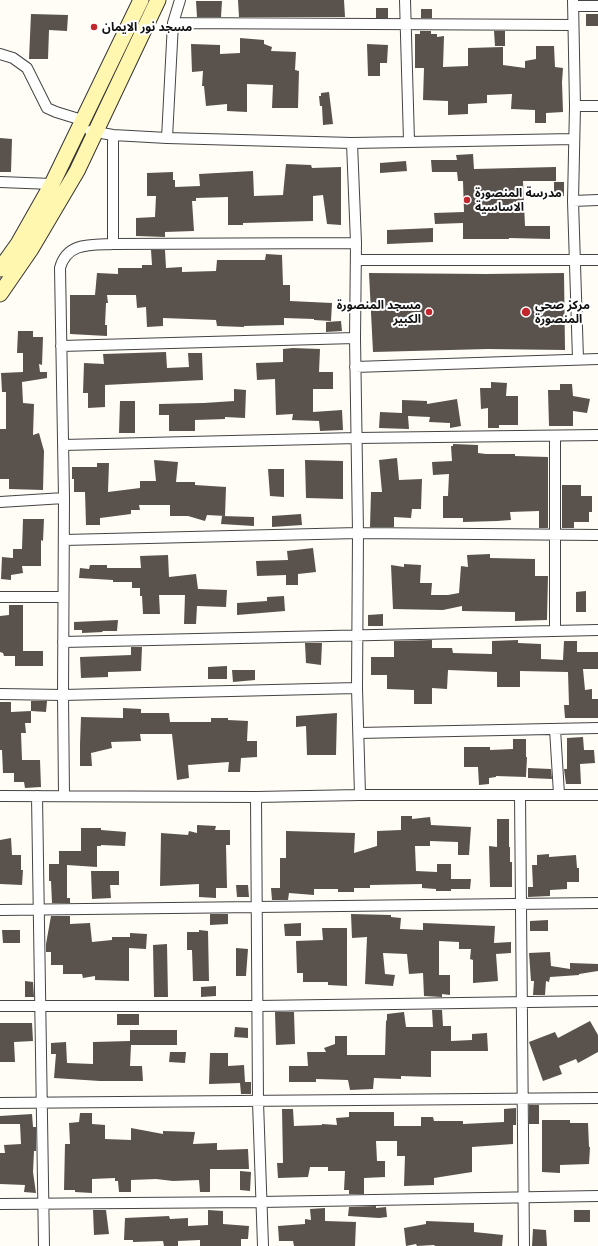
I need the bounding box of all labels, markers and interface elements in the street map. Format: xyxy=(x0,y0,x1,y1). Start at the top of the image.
place label: مسجد نور الايمان xyxy=(102,20,192,34)
marker: مسجد نور الايمان xyxy=(89,22,99,32)
place label: مدرسة المنصورة الاساسية xyxy=(475,186,562,214)
marker: مدرسة المنصورة الاساسية xyxy=(462,195,472,205)
place label: مسجد المنصورة الكبير xyxy=(337,298,421,326)
place label: مركز صحي المنصورة xyxy=(535,298,590,326)
marker: مركز صحي المنصورة xyxy=(520,306,532,318)
marker: مسجد المنصورة الكبير xyxy=(424,307,434,317)

